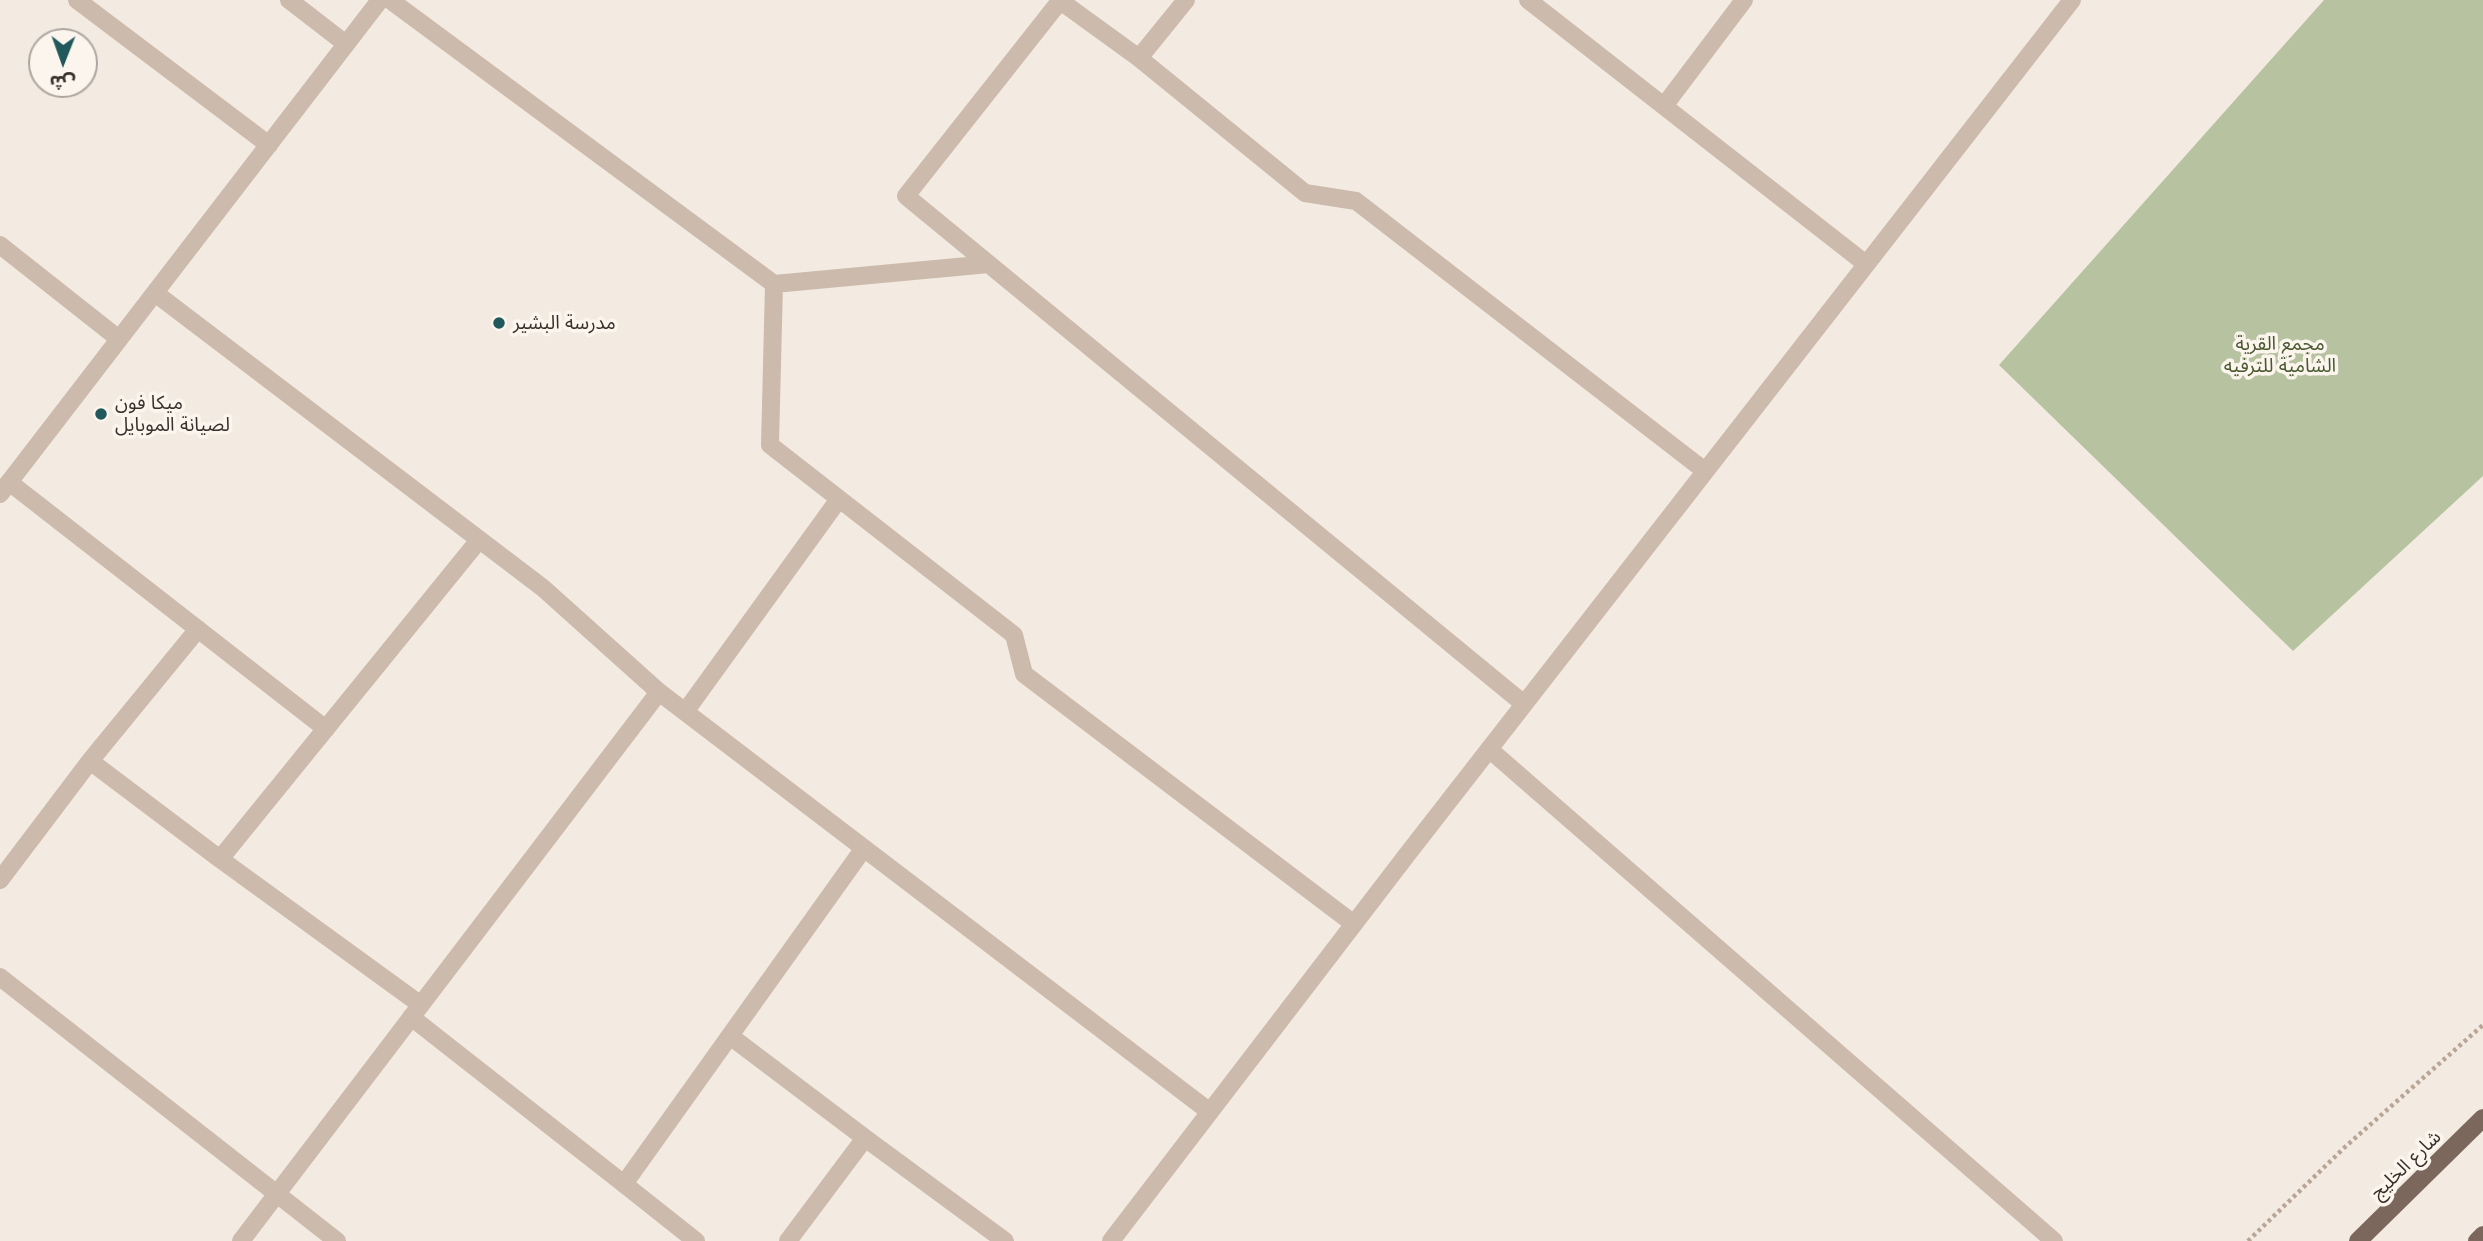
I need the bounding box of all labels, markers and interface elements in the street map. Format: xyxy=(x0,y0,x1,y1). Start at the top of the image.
north arrow xyxy=(28,28,98,98)
text: ش xyxy=(49,71,76,94)
place label: مدرسة البشير xyxy=(513,312,616,334)
marker: مدرسة البشير xyxy=(491,315,507,331)
park label: مجمع القرية الشامية للترفيه xyxy=(2224,333,2336,377)
place label: ميكا فون لصيانة الموبايل xyxy=(115,392,230,436)
marker: ميكا فون لصيانة الموبايل xyxy=(93,406,109,422)
street label: شارع الخليج xyxy=(2366,1126,2446,1204)

